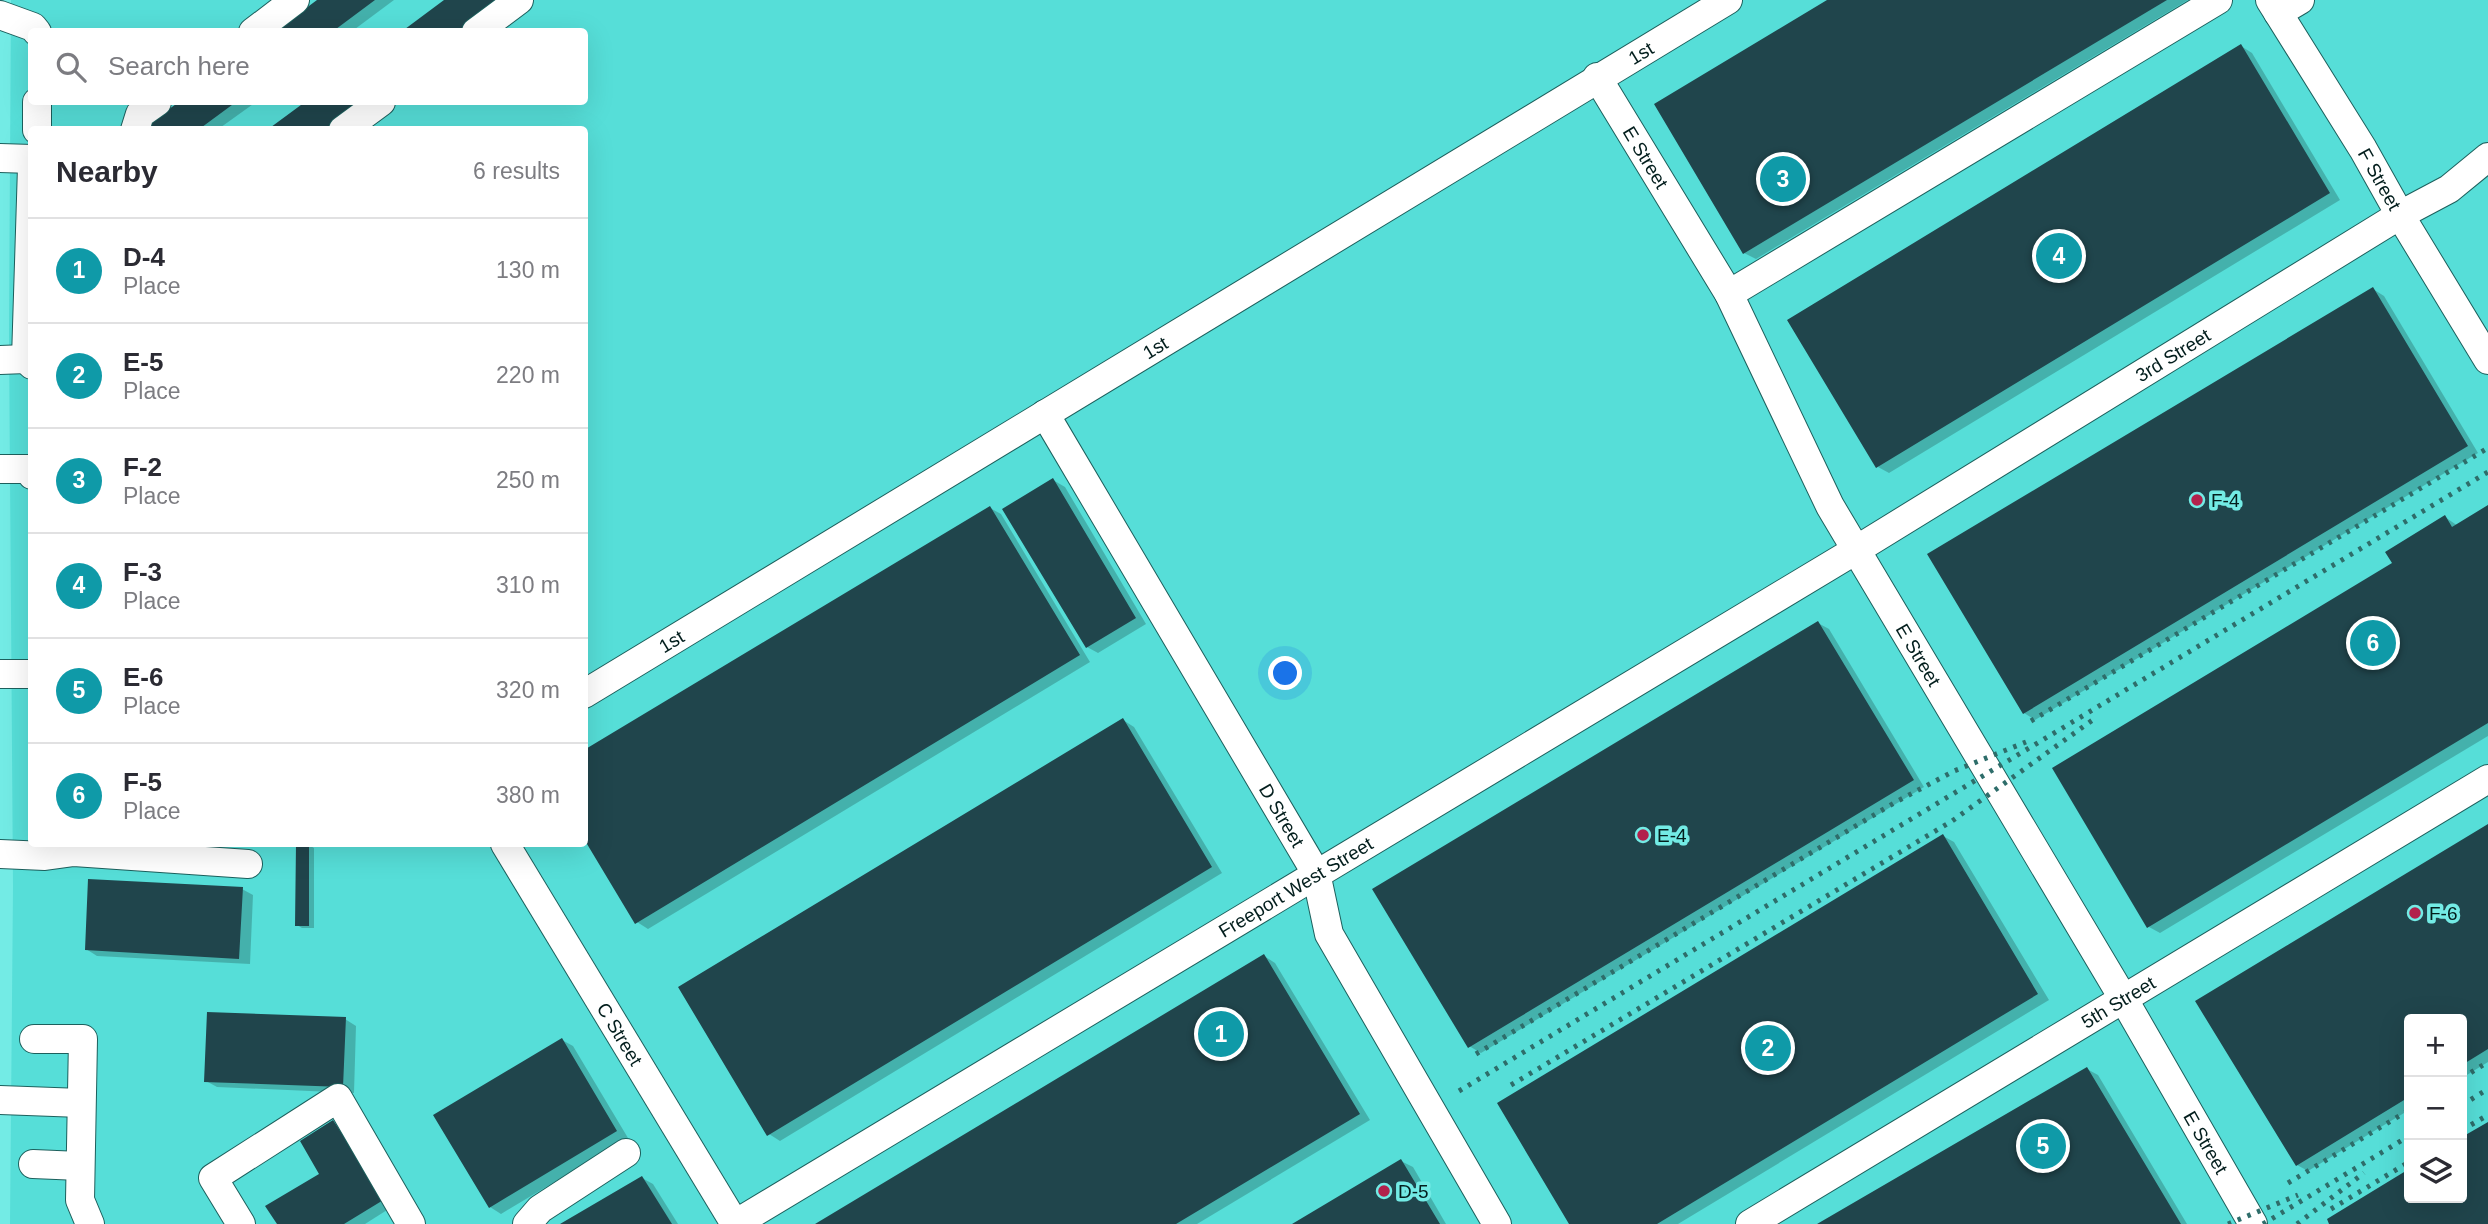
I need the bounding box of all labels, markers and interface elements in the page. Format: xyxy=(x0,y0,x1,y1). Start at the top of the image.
search box xyxy=(28,28,588,105)
street label: 1st xyxy=(1625,37,1658,69)
icon: search xyxy=(52,48,90,86)
text: Search here xyxy=(108,51,250,81)
street label: E Street xyxy=(1619,123,1673,193)
street label: F Street xyxy=(2354,145,2405,214)
pin: 3 xyxy=(1760,153,1806,205)
text: Nearby xyxy=(56,155,158,188)
text: 6 results xyxy=(473,158,560,184)
pin: 4 xyxy=(2036,230,2082,282)
text: D-4 xyxy=(123,242,165,272)
text: 1 xyxy=(73,257,85,283)
text: 130 m xyxy=(496,257,560,283)
text: Place xyxy=(123,273,181,299)
street label: 3rd Street xyxy=(2132,324,2215,386)
street label: 1st xyxy=(1139,332,1172,364)
text: E-5 xyxy=(123,347,163,377)
text: 2 xyxy=(73,362,85,388)
text: 220 m xyxy=(496,362,560,388)
text: Place xyxy=(123,378,181,404)
text: F-2 xyxy=(123,452,162,482)
text: 3 xyxy=(73,467,85,493)
text: 250 m xyxy=(496,467,560,493)
text: Place xyxy=(123,483,181,509)
place label: F-4 xyxy=(2211,490,2240,511)
marker: F-4 xyxy=(2189,492,2205,508)
text: F-3 xyxy=(123,557,162,587)
text: 4 xyxy=(73,572,85,598)
text: 310 m xyxy=(496,572,560,598)
text: Place xyxy=(123,588,181,614)
pin: 6 xyxy=(2350,617,2396,669)
street label: E Street xyxy=(1892,620,1945,691)
street label: 1st xyxy=(655,626,688,657)
your location xyxy=(1268,656,1302,690)
text: E-6 xyxy=(123,662,163,692)
text: 5 xyxy=(73,677,85,703)
text: 320 m xyxy=(496,677,560,703)
text: Place xyxy=(123,693,181,719)
text: F-5 xyxy=(123,767,162,797)
street label: D Street xyxy=(1255,780,1309,852)
text: 6 xyxy=(73,782,85,808)
text: 380 m xyxy=(496,782,560,808)
text: Place xyxy=(123,798,181,824)
place label: E-4 xyxy=(1657,825,1687,846)
marker: E-4 xyxy=(1635,827,1651,843)
street label: Freeport West Street xyxy=(1215,833,1377,942)
place label: F-6 xyxy=(2429,903,2458,924)
marker: F-6 xyxy=(2407,905,2423,921)
street label: 5th Street xyxy=(2078,972,2160,1033)
street label: C Street xyxy=(592,999,647,1070)
pin: 1 xyxy=(1198,1008,1244,1060)
map controls xyxy=(2404,1014,2467,1203)
button: + xyxy=(2404,1014,2467,1077)
pin: 2 xyxy=(1745,1022,1791,1074)
button: − xyxy=(2404,1077,2467,1140)
street label: E Street xyxy=(2179,1108,2232,1178)
pin: 5 xyxy=(2020,1120,2066,1172)
button: layers xyxy=(2404,1140,2467,1203)
place label: D-5 xyxy=(1398,1181,1429,1202)
marker: D-5 xyxy=(1376,1183,1392,1199)

